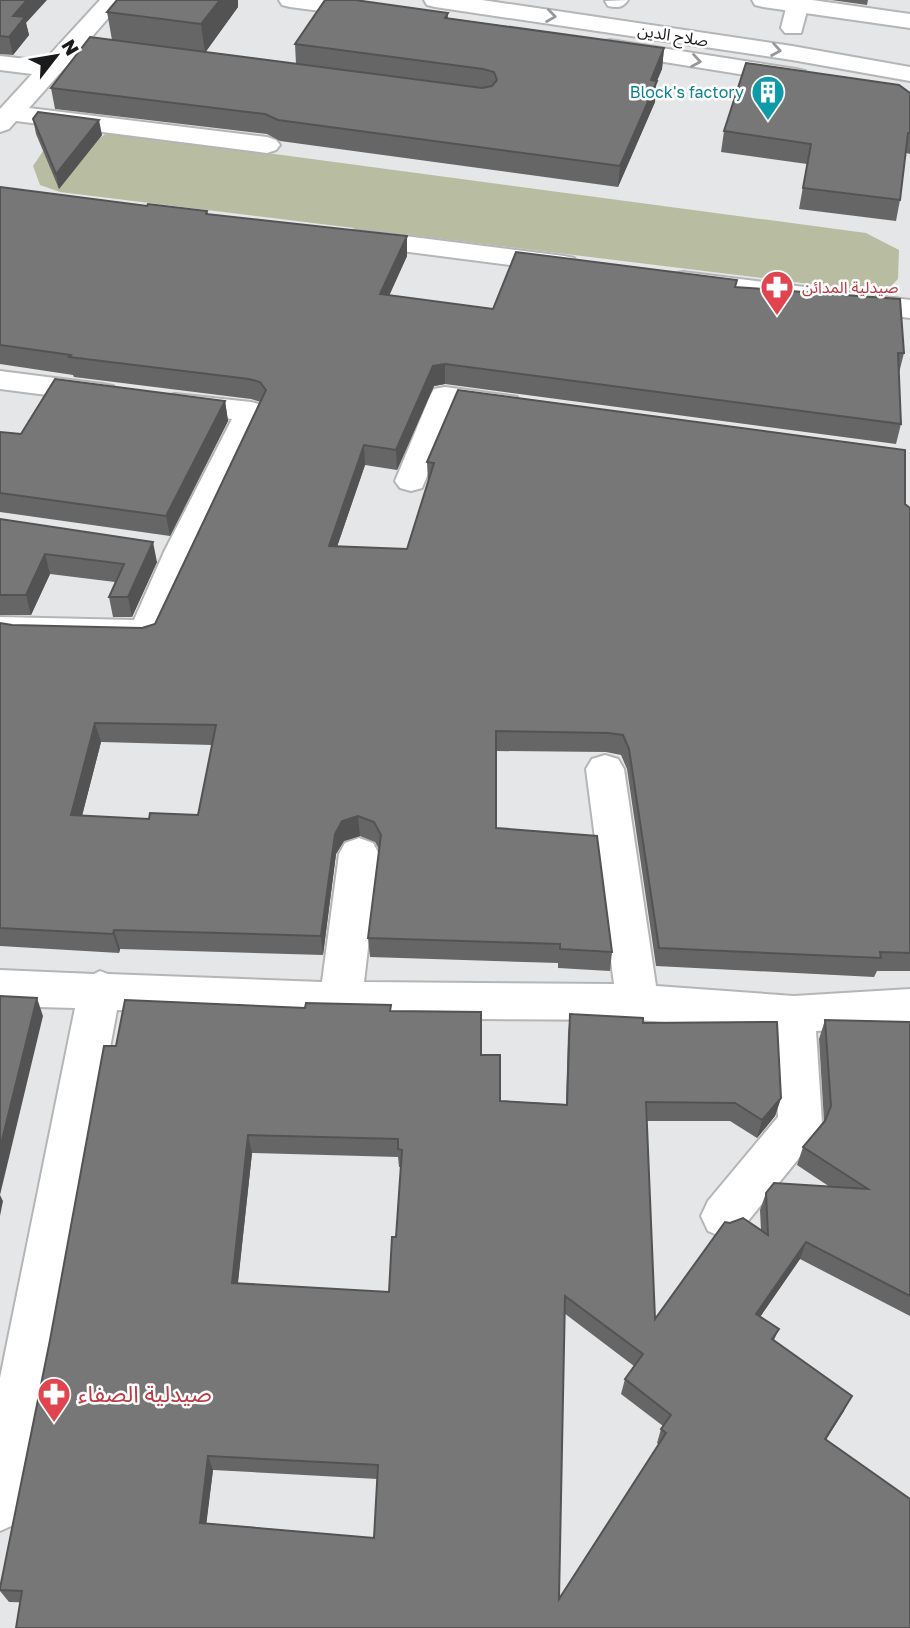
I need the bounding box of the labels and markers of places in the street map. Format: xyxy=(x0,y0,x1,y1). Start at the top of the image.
building icon: Block's factory xyxy=(749,73,787,122)
place label: Block's factory xyxy=(630,82,744,102)
pharmacy icon: صيدلية المدائن xyxy=(758,268,796,317)
place label: صيدلية المدائن xyxy=(802,277,898,297)
pharmacy icon: صيدلية الصفاء xyxy=(35,1375,73,1424)
place label: صيدلية الصفاء xyxy=(78,1379,212,1407)

